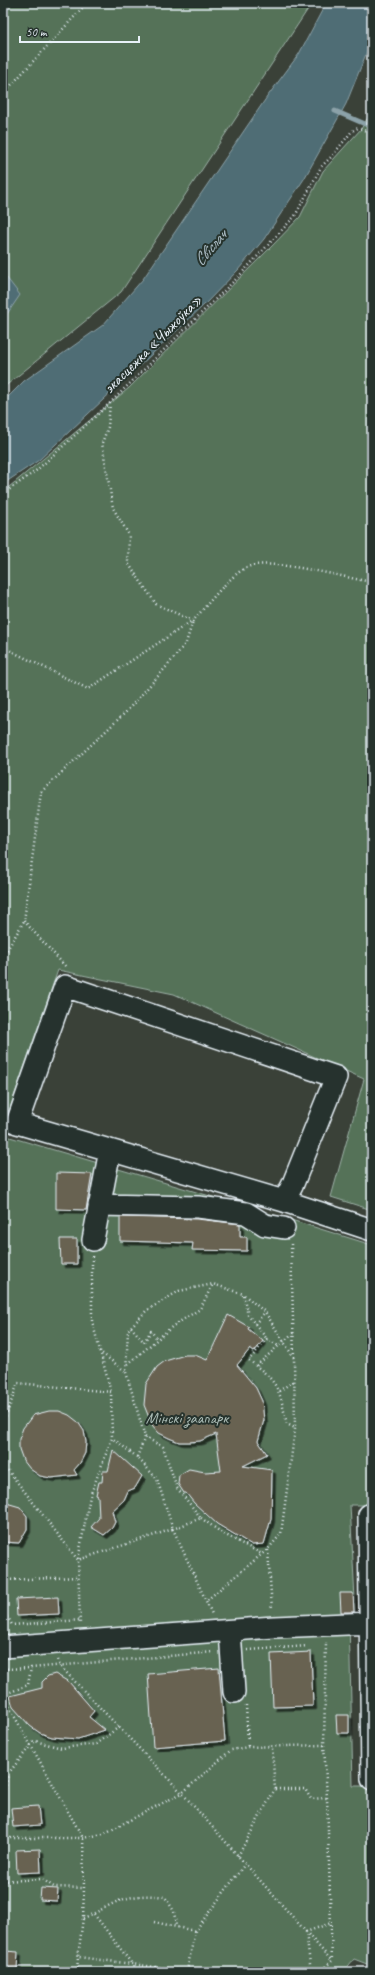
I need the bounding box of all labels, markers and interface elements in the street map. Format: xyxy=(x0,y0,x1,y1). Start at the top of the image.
scale bar xyxy=(20,18,139,44)
text: 50 m xyxy=(26,24,48,40)
water label: Свіслач xyxy=(189,223,233,270)
street label: экасцежка «Чыжоўка» xyxy=(100,291,206,397)
park label: Мінскі заапарк xyxy=(146,1408,230,1428)

